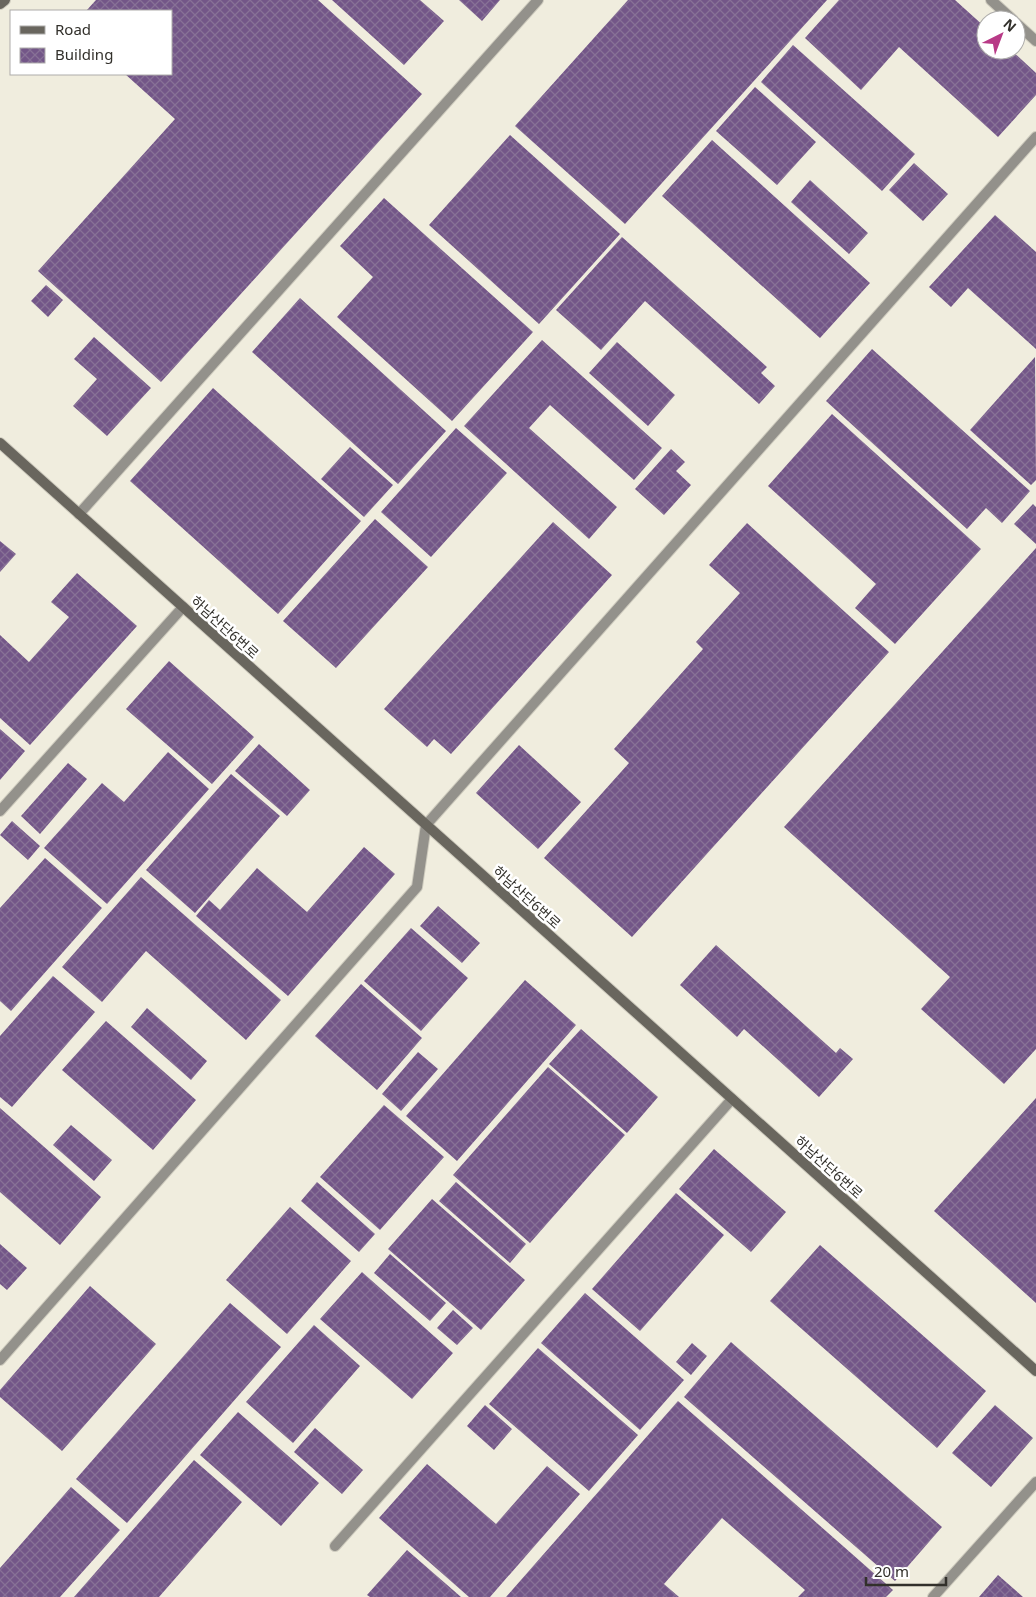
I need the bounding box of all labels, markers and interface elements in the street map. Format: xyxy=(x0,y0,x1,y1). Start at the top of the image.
legend xyxy=(10,10,172,75)
north arrow xyxy=(976,10,1026,60)
text: N xyxy=(999,14,1021,36)
text: Road xyxy=(55,19,91,39)
text: Building xyxy=(55,44,113,64)
street label: 하남산단6번로 xyxy=(187,591,263,663)
street label: 하남산단6번로 xyxy=(489,861,565,933)
street label: 하남산단6번로 xyxy=(791,1131,867,1203)
scale bar xyxy=(866,1554,946,1586)
text: 20 m xyxy=(874,1561,909,1581)

